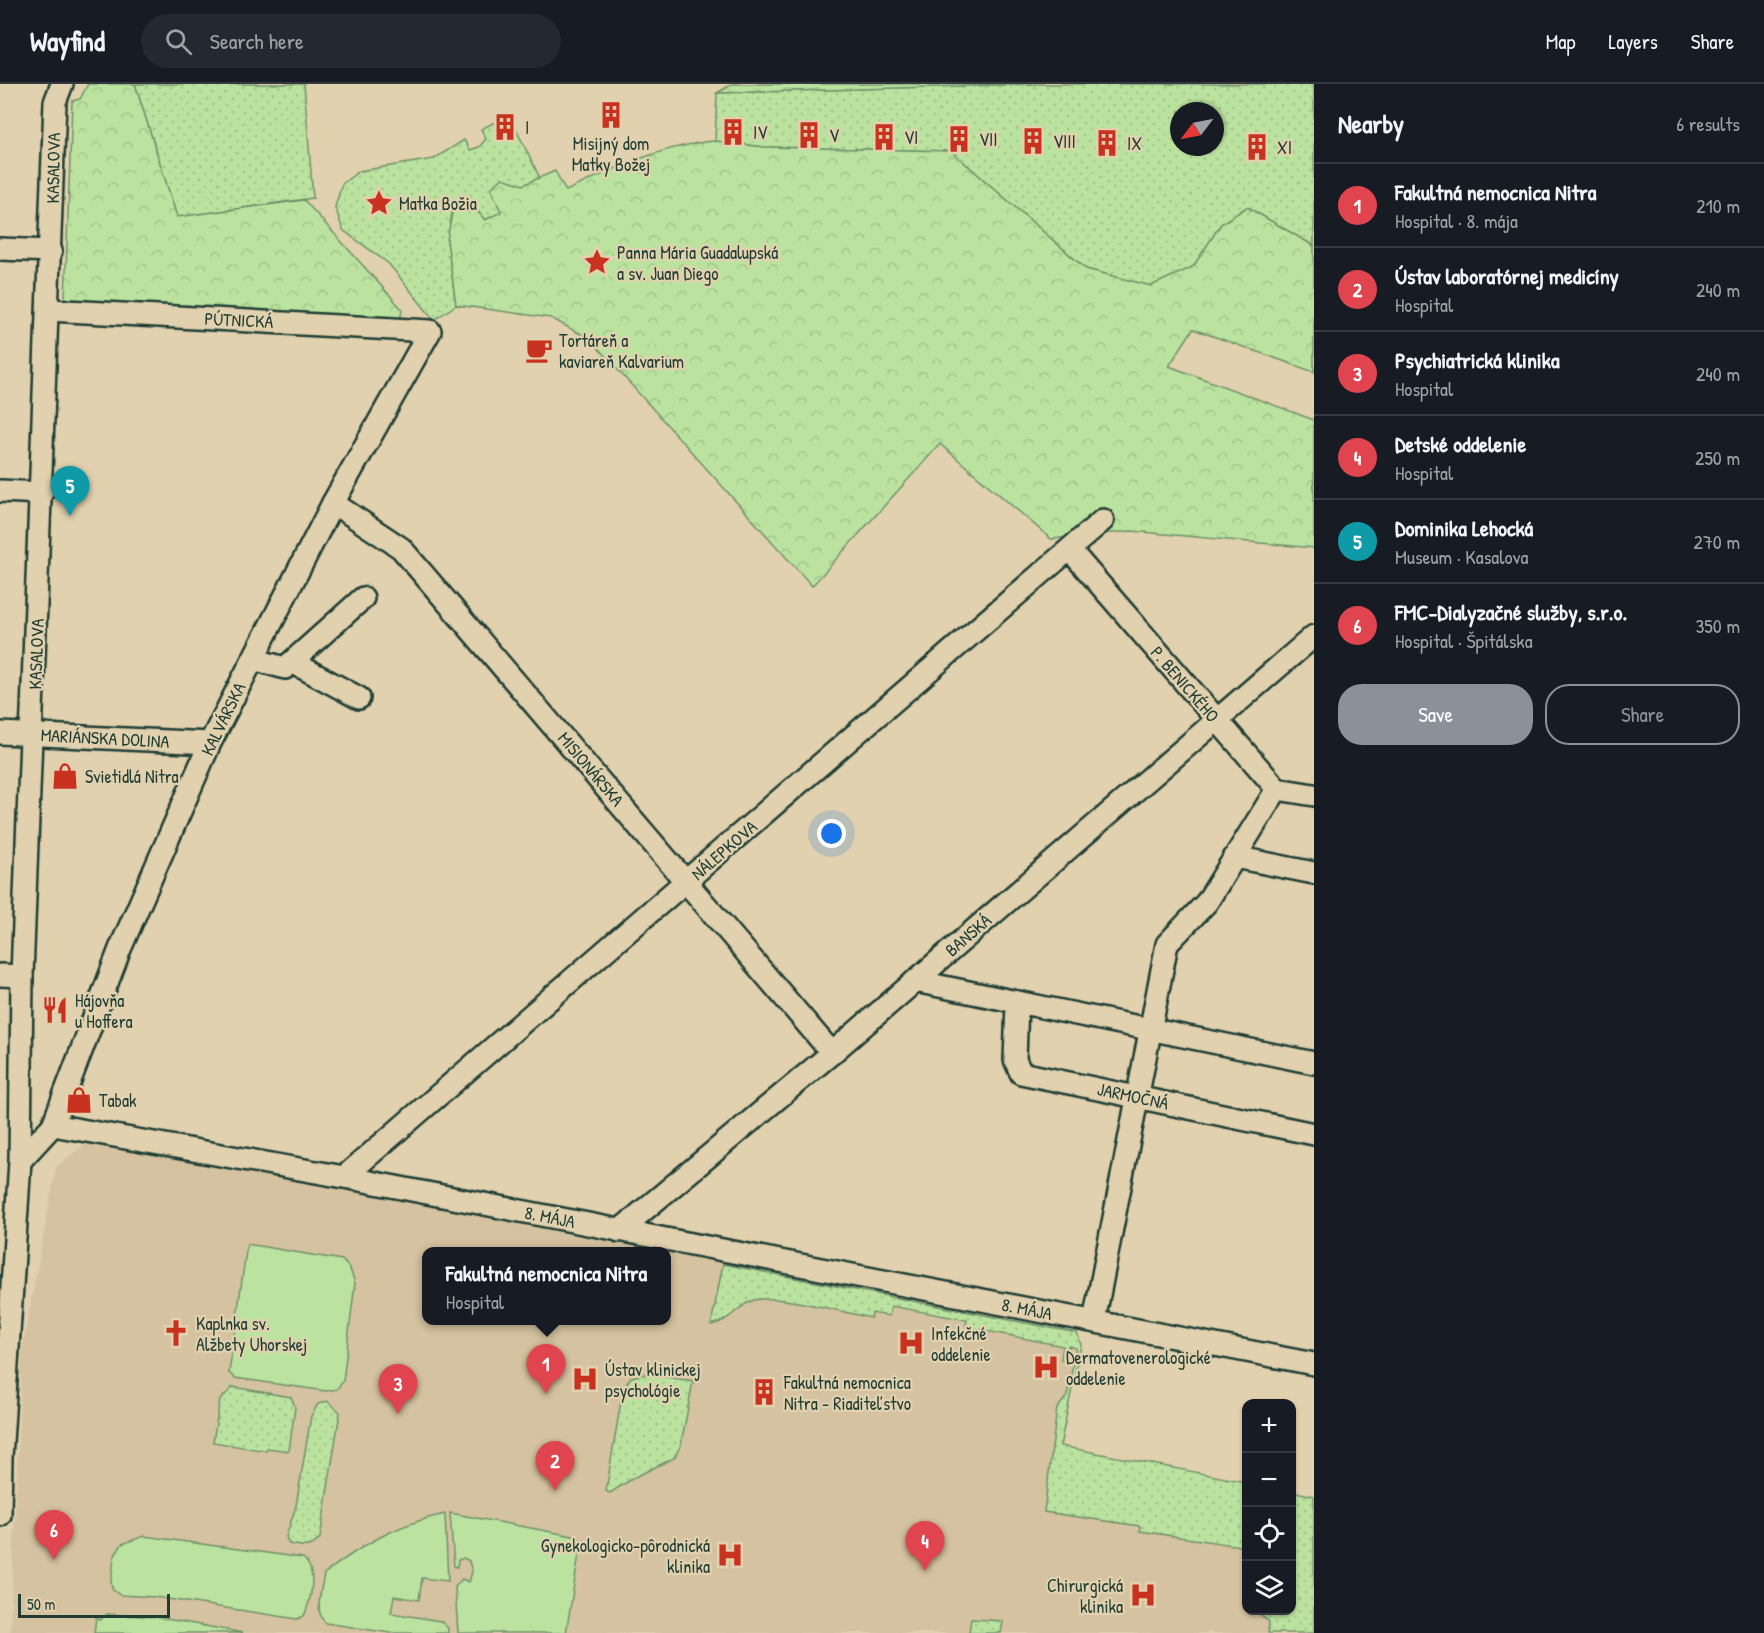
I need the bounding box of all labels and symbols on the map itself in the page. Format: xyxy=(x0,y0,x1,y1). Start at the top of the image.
building icon: Misijný dom Matky Božej xyxy=(596,100,626,130)
north arrow xyxy=(1170,102,1224,156)
building icon: I xyxy=(490,112,520,142)
place label: I xyxy=(525,115,529,140)
building icon: IV xyxy=(718,117,748,147)
place label: IV xyxy=(753,120,768,145)
building icon: V xyxy=(794,120,824,150)
building icon: VI xyxy=(869,122,899,152)
place label: V xyxy=(829,123,840,148)
building icon: VII xyxy=(944,124,974,154)
place label: VI xyxy=(904,125,918,150)
building icon: VIII xyxy=(1018,126,1048,156)
place label: VII xyxy=(979,127,998,152)
building icon: IX xyxy=(1092,128,1122,158)
place label: VIII xyxy=(1053,129,1076,154)
place label: Misijný dom Matky Božej xyxy=(572,131,650,177)
place label: IX xyxy=(1127,131,1142,156)
street label: KASALOVA xyxy=(40,132,66,204)
building icon: XI xyxy=(1242,132,1272,162)
place label: XI xyxy=(1277,135,1292,160)
place icon: Matka Božia xyxy=(364,188,394,218)
place label: Matka Božia xyxy=(399,191,477,216)
place label: Panna Mária Guadalupská a sv. Juan Diego xyxy=(617,240,778,286)
place icon: Panna Mária Guadalupská a sv. Juan Diego xyxy=(582,247,612,277)
street label: PÚTNICKÁ xyxy=(204,306,274,334)
place label: Tortáreň a kaviareň Kalvarium xyxy=(559,328,684,374)
cafe icon: Tortáreň a kaviareň Kalvarium xyxy=(524,335,554,365)
pin: 5 xyxy=(50,466,90,516)
street label: KASALOVA xyxy=(22,618,50,690)
street label: P. BENICKÉHO xyxy=(1145,641,1225,727)
street label: KALVÁRSKA xyxy=(195,678,252,760)
street label: MARIÁNSKA DOLINA xyxy=(40,722,170,754)
street label: MISIONÁRSKA xyxy=(552,726,630,812)
shop icon: Svietidlá Nitra xyxy=(50,761,80,791)
place label: Svietidlá Nitra xyxy=(85,764,179,789)
street label: NÁLEPKOVA xyxy=(686,814,763,886)
your location xyxy=(817,819,846,848)
street label: BANSKÁ xyxy=(939,908,997,962)
place label: Hájovňa u Hoffera xyxy=(75,988,133,1034)
restaurant icon: Hájovňa u Hoffera xyxy=(40,995,70,1025)
street label: JARMOČNÁ xyxy=(1095,1076,1171,1116)
shop icon: Tabak xyxy=(64,1085,94,1115)
place label: Tabak xyxy=(99,1088,137,1113)
street label: 8. MÁJA xyxy=(523,1200,577,1234)
street label: 8. MÁJA xyxy=(1000,1292,1054,1326)
place label: Kaplnka sv. Alžbety Uhorskej xyxy=(196,1311,307,1357)
church icon: Kaplnka sv. Alžbety Uhorskej xyxy=(161,1318,191,1348)
place label: Infekčné oddelenie xyxy=(931,1321,991,1367)
hospital icon: Infekčné oddelenie xyxy=(896,1328,926,1358)
pin: 1 xyxy=(526,1344,566,1394)
place label: Dermatovenerologické oddelenie xyxy=(1066,1345,1211,1391)
hospital icon: Dermatovenerologické oddelenie xyxy=(1031,1352,1061,1382)
place label: Ústav klinickej psychológie xyxy=(605,1357,701,1403)
pin: 3 xyxy=(378,1364,418,1414)
hospital icon: Ústav klinickej psychológie xyxy=(570,1364,600,1394)
place label: Fakultná nemocnica Nitra - Riaditeľstvo xyxy=(783,1370,911,1416)
building icon: Fakultná nemocnica Nitra - Riaditeľstvo xyxy=(749,1377,779,1407)
pin: 2 xyxy=(536,1442,574,1491)
pin: 6 xyxy=(34,1510,74,1560)
pin: 4 xyxy=(906,1522,944,1571)
place label: Gynekologicko-pôrodnická klinika xyxy=(541,1533,710,1579)
hospital icon: Gynekologicko-pôrodnická klinika xyxy=(715,1540,745,1570)
place label: Chirurgická klinika xyxy=(1047,1573,1123,1619)
hospital icon: Chirurgická klinika xyxy=(1128,1580,1158,1610)
scale bar xyxy=(18,1591,170,1618)

